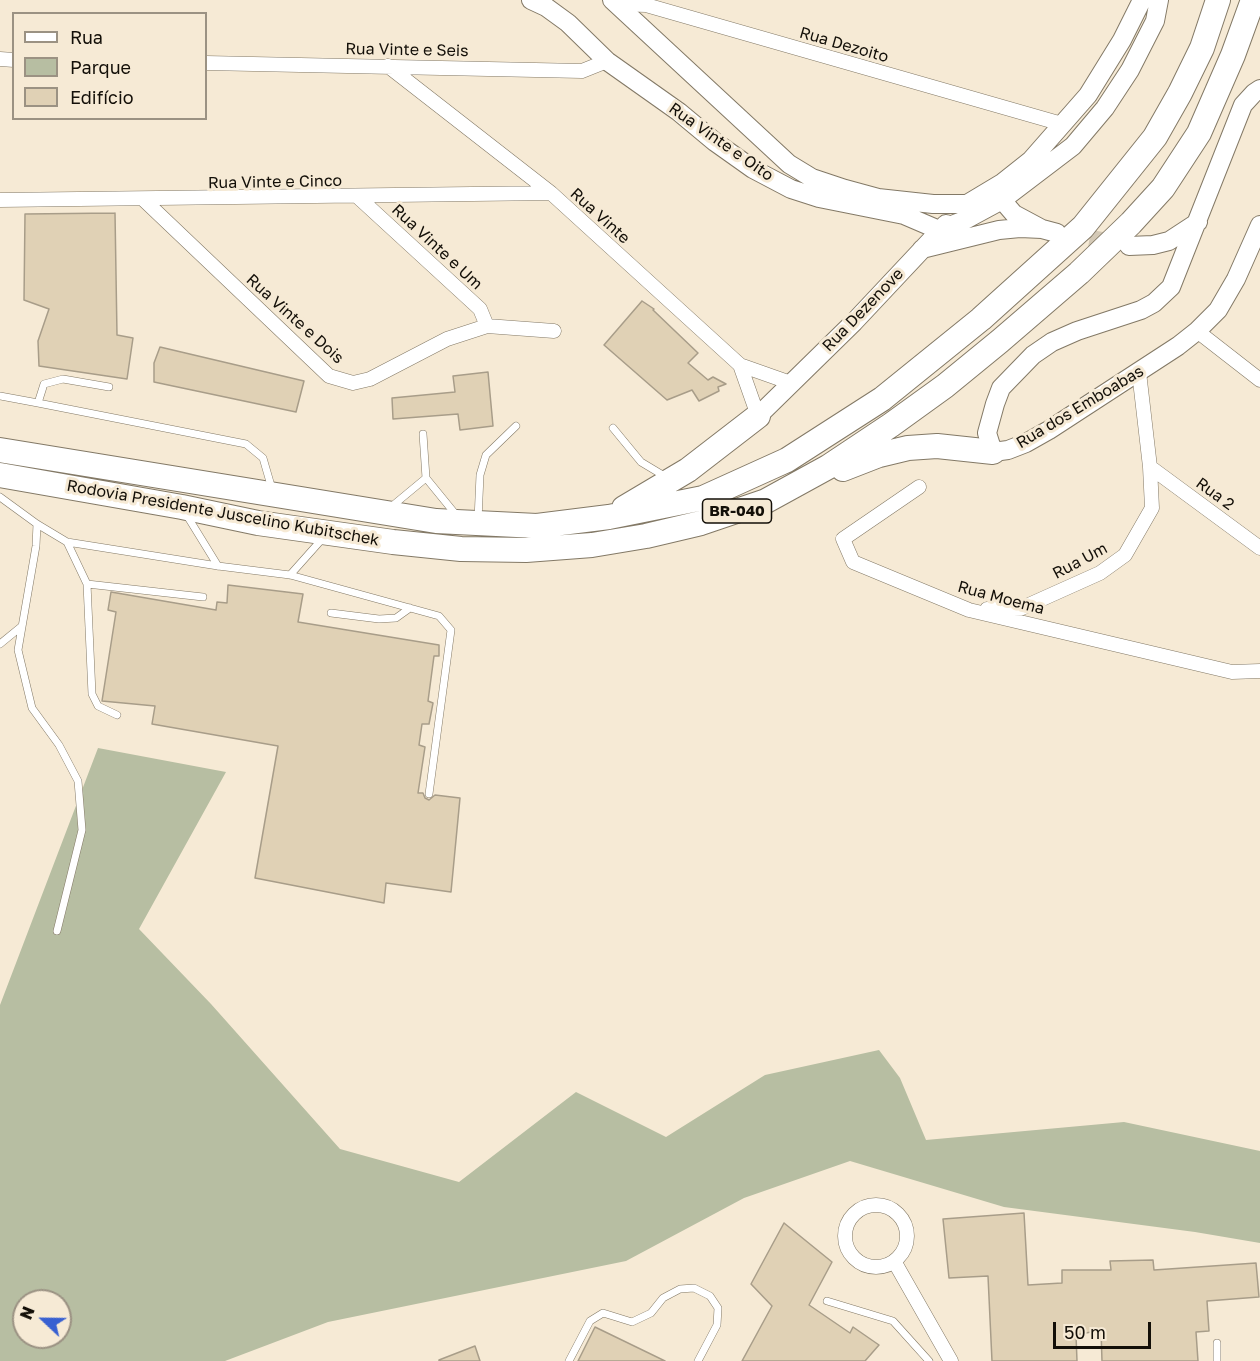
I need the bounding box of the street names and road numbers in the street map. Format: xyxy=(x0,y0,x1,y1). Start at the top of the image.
street label: Rua Dezoito xyxy=(797,23,891,67)
street label: Rua Vinte e Seis xyxy=(345,39,469,61)
street label: Rua Vinte e Oito xyxy=(665,99,777,185)
street label: Rua Vinte e Cinco xyxy=(208,171,342,193)
street label: Rua Vinte xyxy=(566,184,634,248)
street label: Rua Vinte e Um xyxy=(388,200,486,294)
street label: Rua Dezenove xyxy=(818,264,908,356)
street label: Rua Vinte e Dois xyxy=(242,270,348,368)
street label: Rua dos Emboabas xyxy=(1013,361,1147,453)
street label: Rua 2 xyxy=(1192,474,1238,514)
street label: Rodovia Presidente Juscelino Kubitschek xyxy=(65,476,381,550)
road number: BR-040 xyxy=(702,499,771,523)
street label: Rua Um xyxy=(1049,539,1111,583)
street label: Rua Moema xyxy=(955,577,1047,619)

